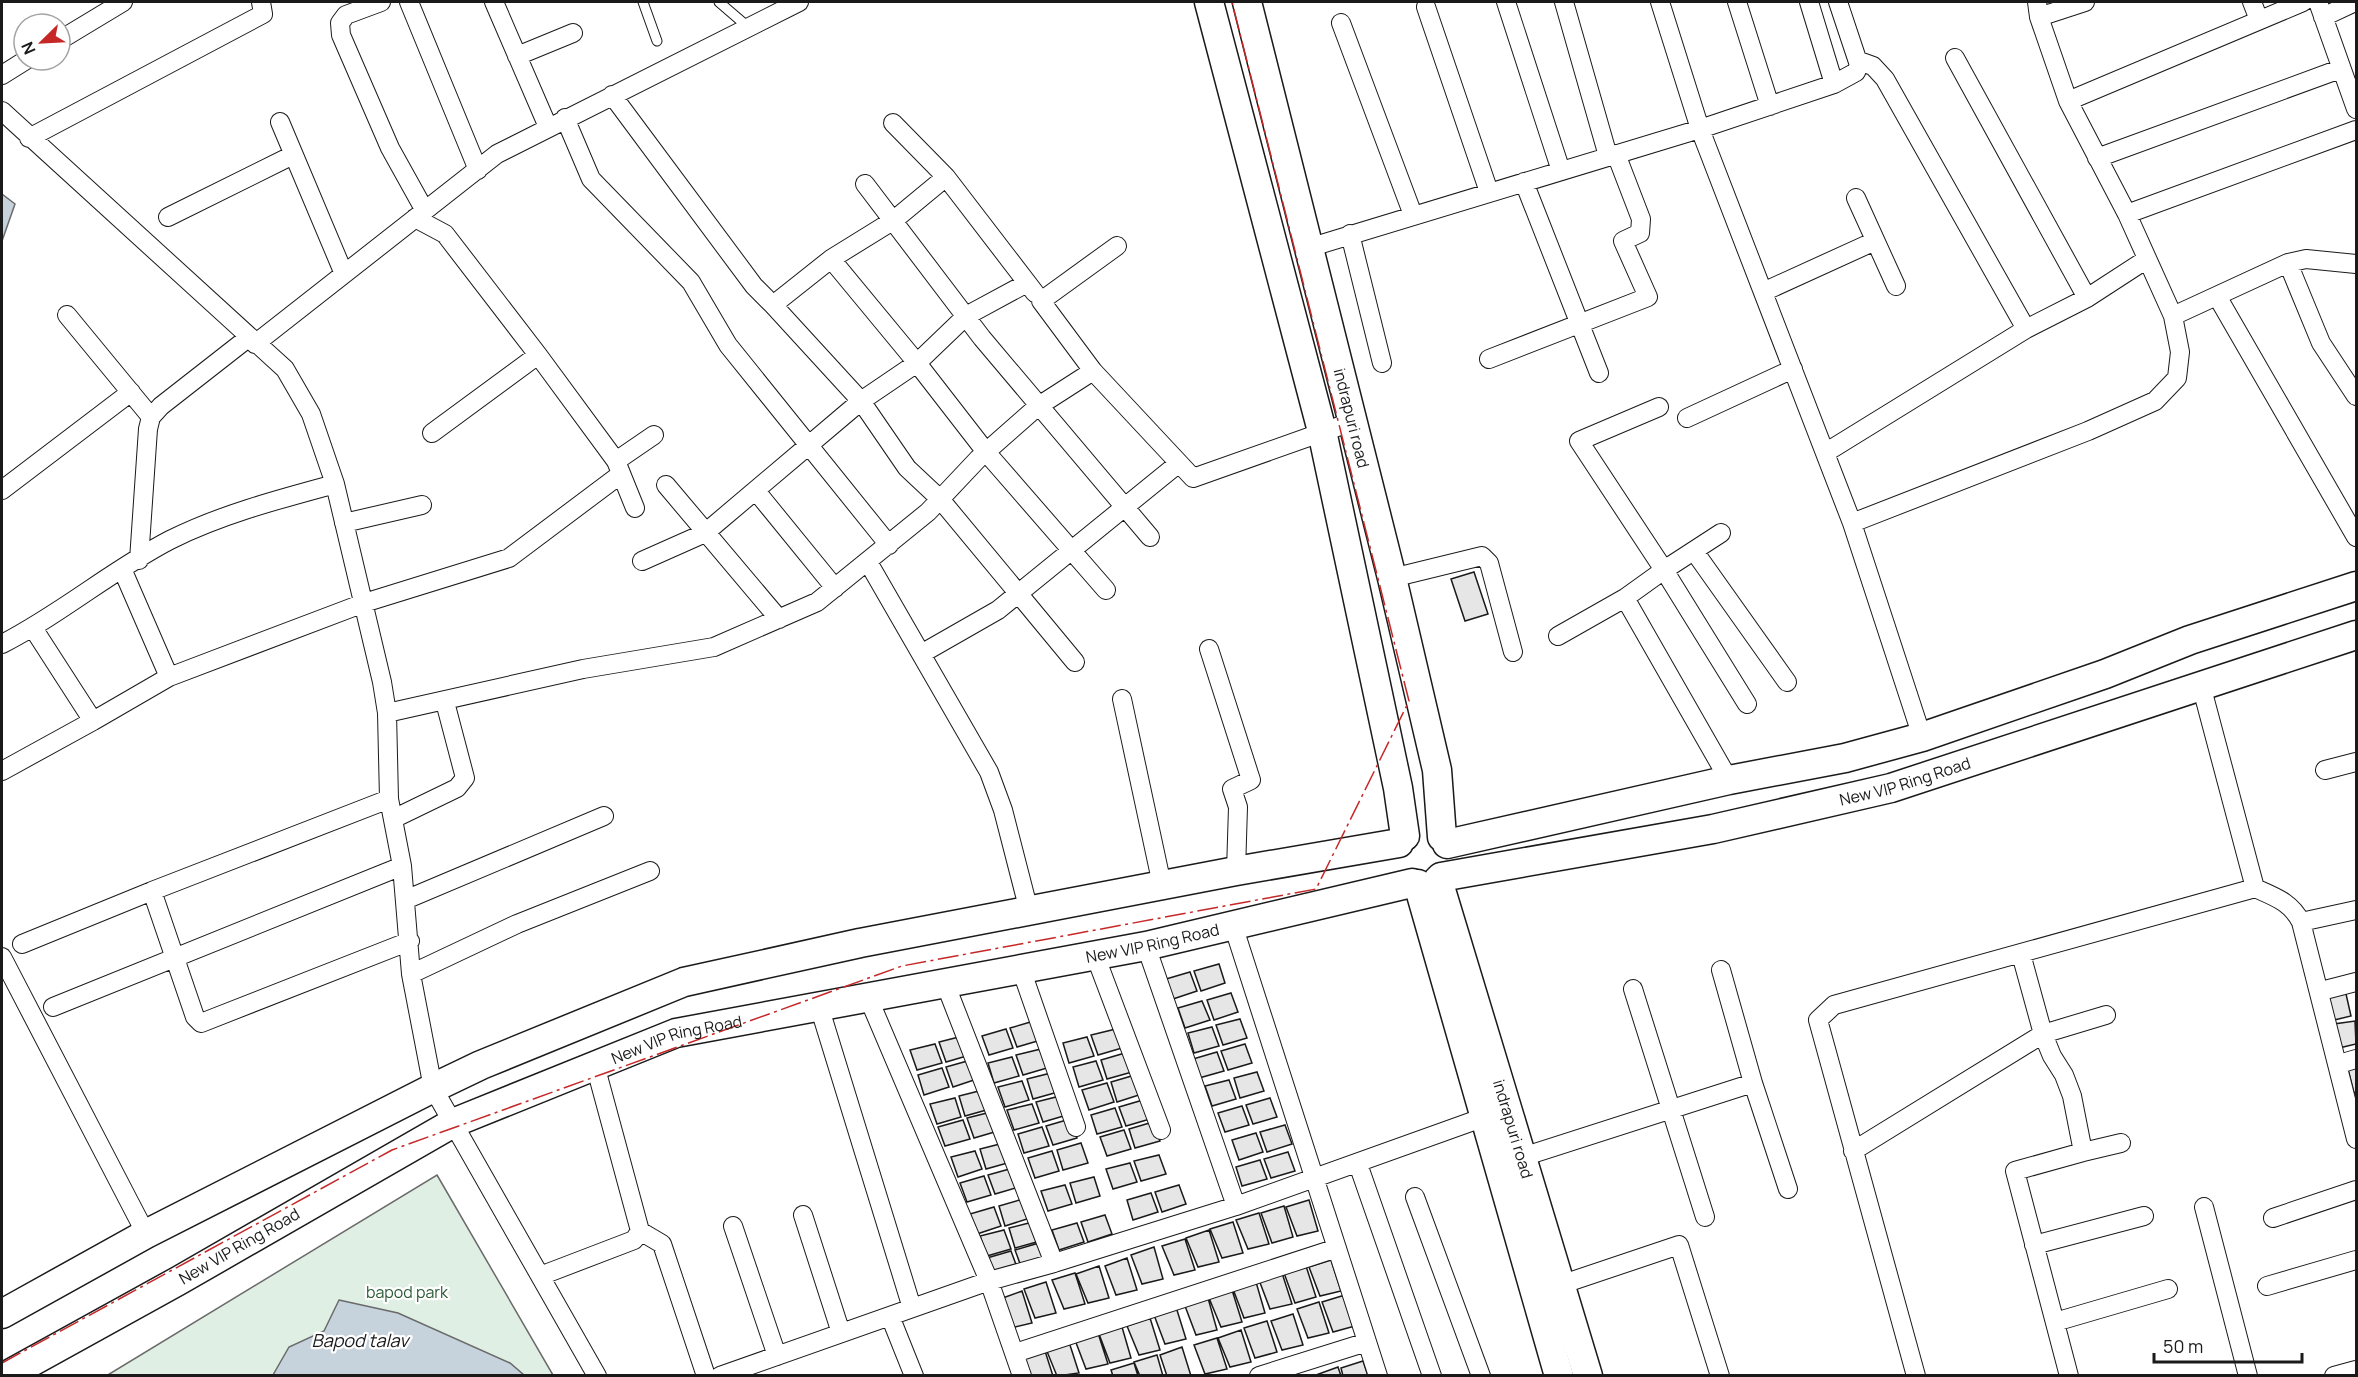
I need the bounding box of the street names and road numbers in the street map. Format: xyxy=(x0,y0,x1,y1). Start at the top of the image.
street label: indrapuri road xyxy=(1329,366,1375,470)
street label: New VIP Ring Road xyxy=(1837,752,1973,811)
street label: New VIP Ring Road xyxy=(1084,918,1221,968)
street label: New VIP Ring Road xyxy=(608,1010,744,1069)
street label: indrapuri road xyxy=(1488,1077,1539,1181)
street label: New VIP Ring Road xyxy=(175,1203,303,1289)

